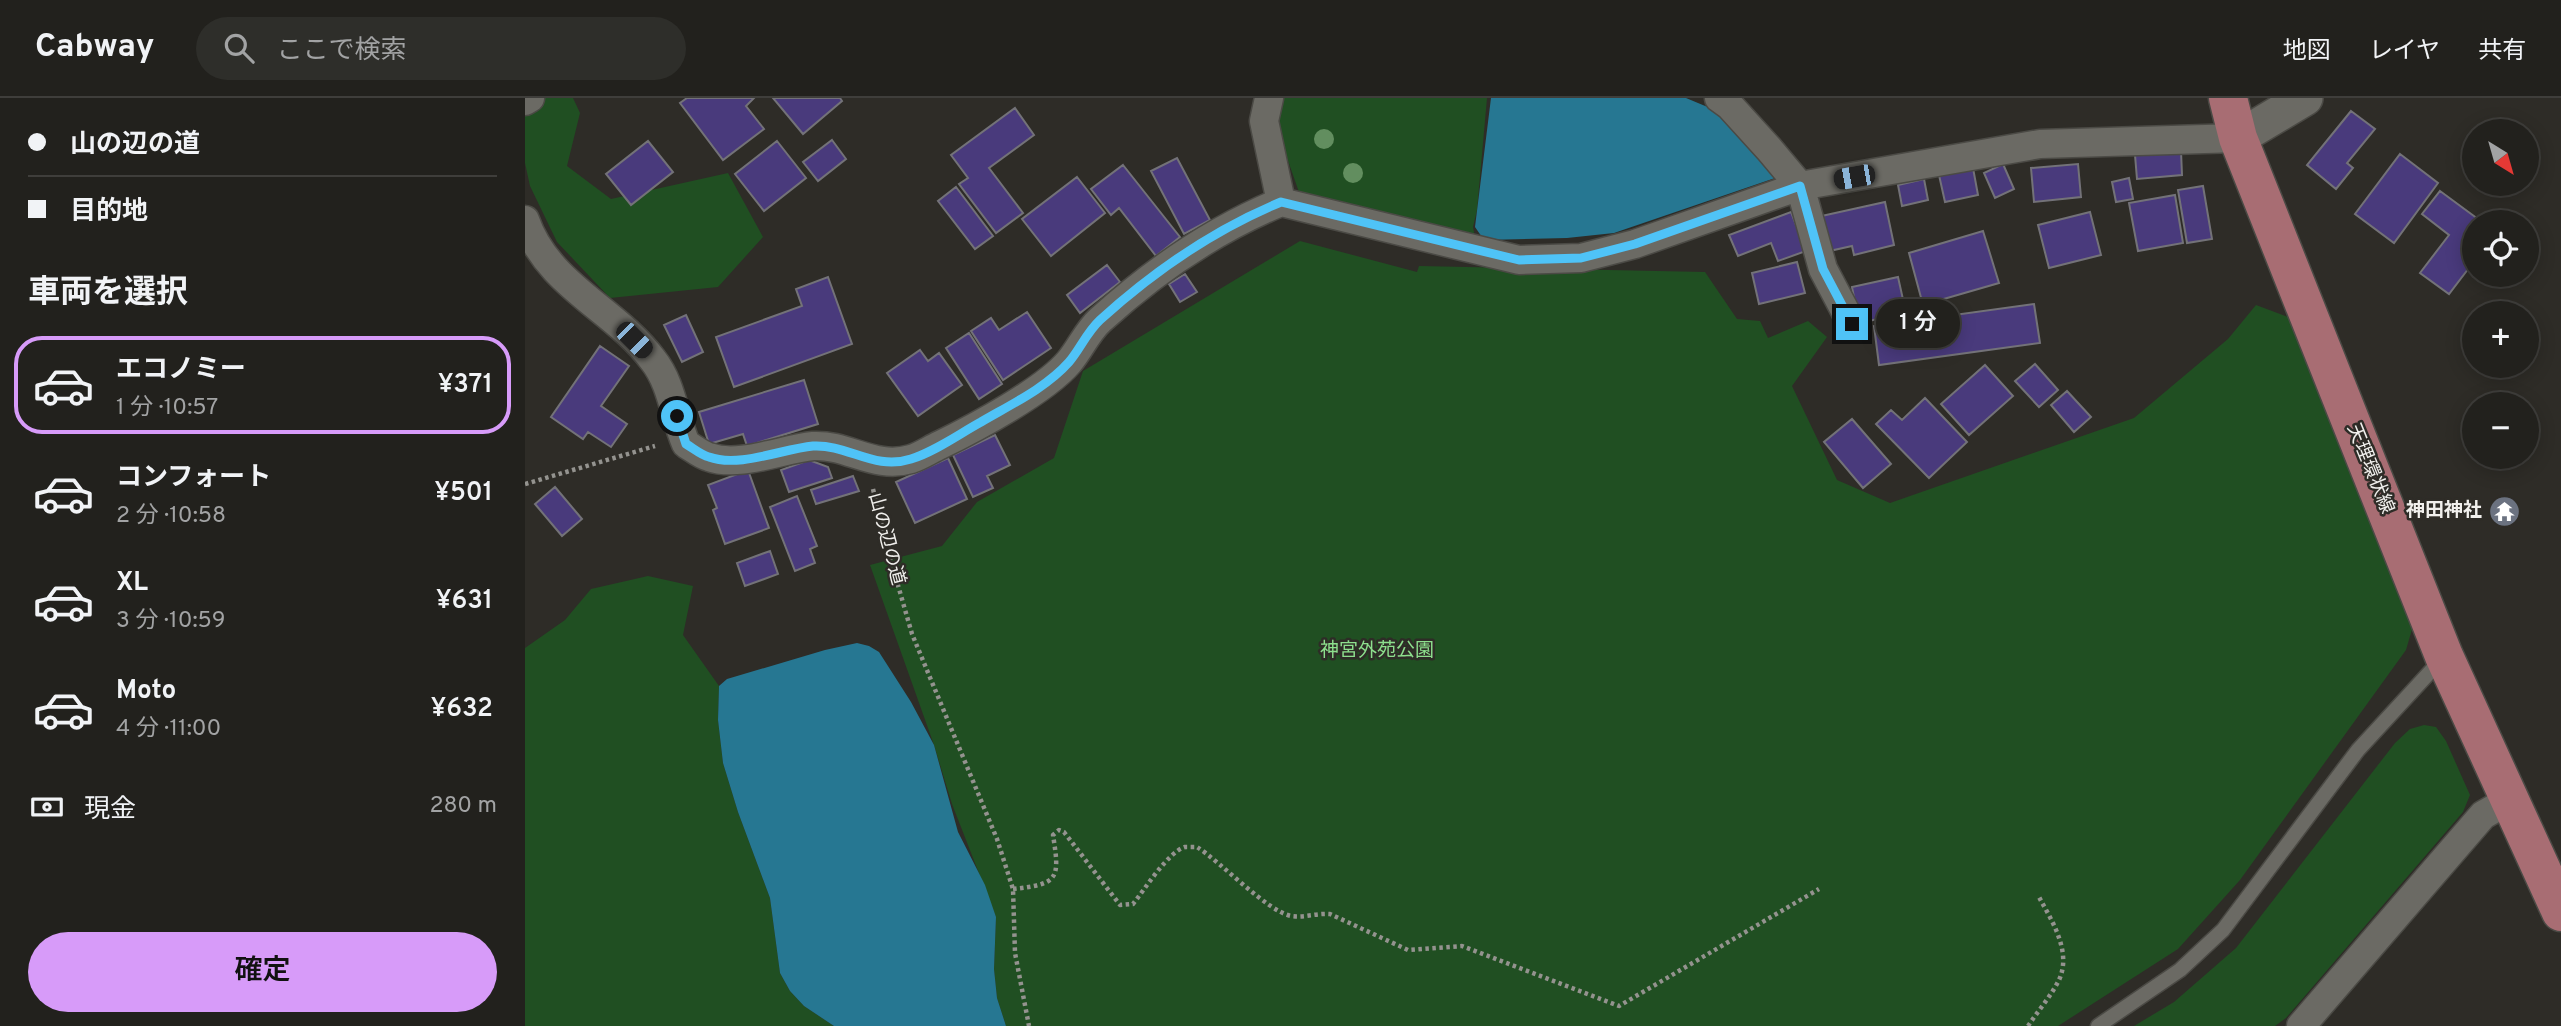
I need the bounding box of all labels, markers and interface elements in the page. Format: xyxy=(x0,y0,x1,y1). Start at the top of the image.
search box xyxy=(196,17,686,80)
text: Cabway xyxy=(35,27,154,69)
icon: search xyxy=(220,29,258,67)
text: ここで検索 xyxy=(276,35,406,68)
text: 地図 xyxy=(2283,37,2331,67)
text: レイヤ xyxy=(2369,37,2440,67)
text: 共有 xyxy=(2478,37,2526,67)
north arrow xyxy=(2462,119,2539,196)
map controls xyxy=(2462,119,2539,469)
text: 山の辺の道 xyxy=(70,129,200,162)
car xyxy=(1832,163,1877,191)
text: 目的地 xyxy=(70,196,148,229)
button: locate xyxy=(2462,210,2539,287)
text: 車両を選択 xyxy=(28,274,188,314)
callout: 1 分 xyxy=(1877,300,1961,348)
button: + xyxy=(2462,301,2539,378)
route end xyxy=(1836,308,1868,340)
text: 1 分 xyxy=(1899,309,1937,338)
car xyxy=(612,318,657,362)
icon: car xyxy=(32,354,95,417)
text: エコノミー xyxy=(116,354,246,387)
text: ¥371 xyxy=(438,369,493,402)
button: − xyxy=(2462,392,2539,469)
text: 1 分 · 10:57 xyxy=(116,394,218,423)
route start xyxy=(661,400,693,432)
street label: 天理環状線 xyxy=(2341,420,2399,518)
icon: car xyxy=(32,462,95,525)
text: コンフォート xyxy=(116,462,271,495)
text: ¥501 xyxy=(435,477,493,510)
street label: 山の辺の道 xyxy=(862,490,910,588)
temple icon: 神田神社 xyxy=(2488,494,2522,528)
place label: 神田神社 xyxy=(2406,499,2482,523)
text: 2 分 · 10:58 xyxy=(116,502,226,531)
text: XL xyxy=(116,567,148,600)
icon: car xyxy=(32,570,95,633)
text: ¥631 xyxy=(436,585,493,618)
text: 3 分 · 10:59 xyxy=(116,607,225,636)
park label: 神宮外苑公園 xyxy=(1320,639,1434,663)
text: Moto xyxy=(116,675,176,708)
icon: car xyxy=(32,678,95,741)
text: ¥632 xyxy=(431,693,493,726)
text: 4 分 · 11:00 xyxy=(116,715,221,744)
icon: cash xyxy=(28,788,66,826)
text: 280 m xyxy=(429,792,497,821)
text: 現金 xyxy=(84,794,136,827)
button: 確定 xyxy=(28,932,497,1012)

